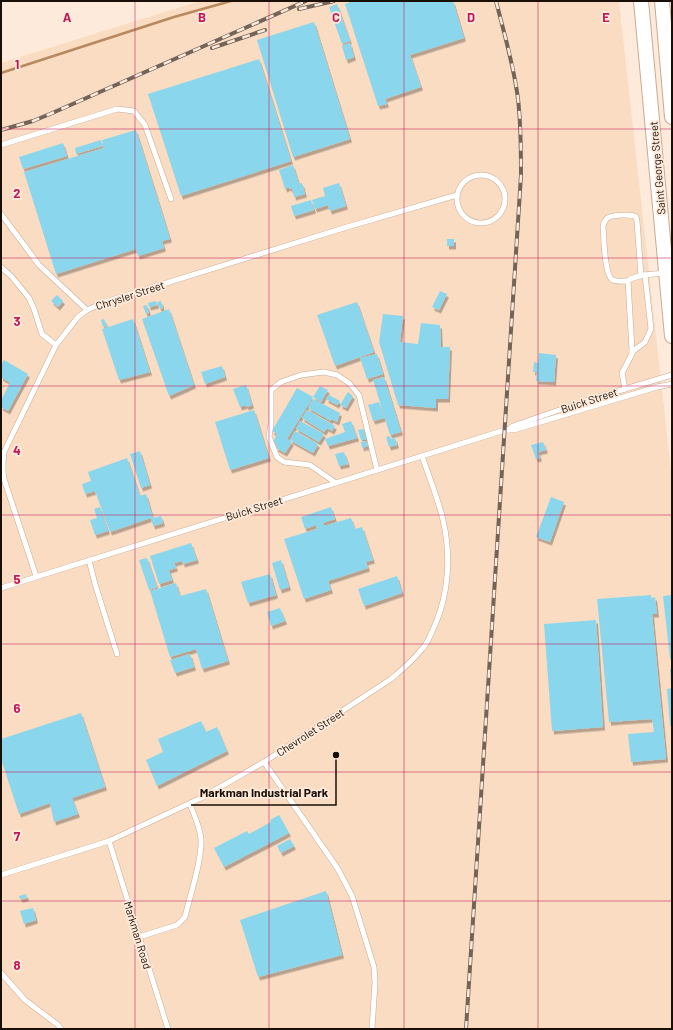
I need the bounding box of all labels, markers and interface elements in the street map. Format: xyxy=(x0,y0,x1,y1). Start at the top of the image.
text: A xyxy=(63,9,72,25)
text: B xyxy=(198,9,206,25)
text: C xyxy=(332,9,340,25)
text: D xyxy=(467,9,475,25)
text: E xyxy=(602,9,610,25)
text: 1 xyxy=(15,56,19,72)
street label: Saint George Street xyxy=(646,121,668,215)
text: 2 xyxy=(13,185,21,201)
street label: Chrysler Street xyxy=(94,278,166,312)
text: 3 xyxy=(13,313,21,329)
street label: Buick Street xyxy=(559,385,619,415)
text: 4 xyxy=(13,442,21,458)
street label: Buick Street xyxy=(224,493,284,523)
text: 5 xyxy=(13,571,21,587)
text: 6 xyxy=(14,700,21,716)
street label: Chevrolet Street xyxy=(274,705,346,759)
callout: Markman Industrial Park xyxy=(191,781,336,805)
text: Markman Industrial Park xyxy=(200,785,329,799)
text: 7 xyxy=(14,828,21,844)
street label: Markman Road xyxy=(122,900,154,970)
text: 8 xyxy=(13,957,21,973)

